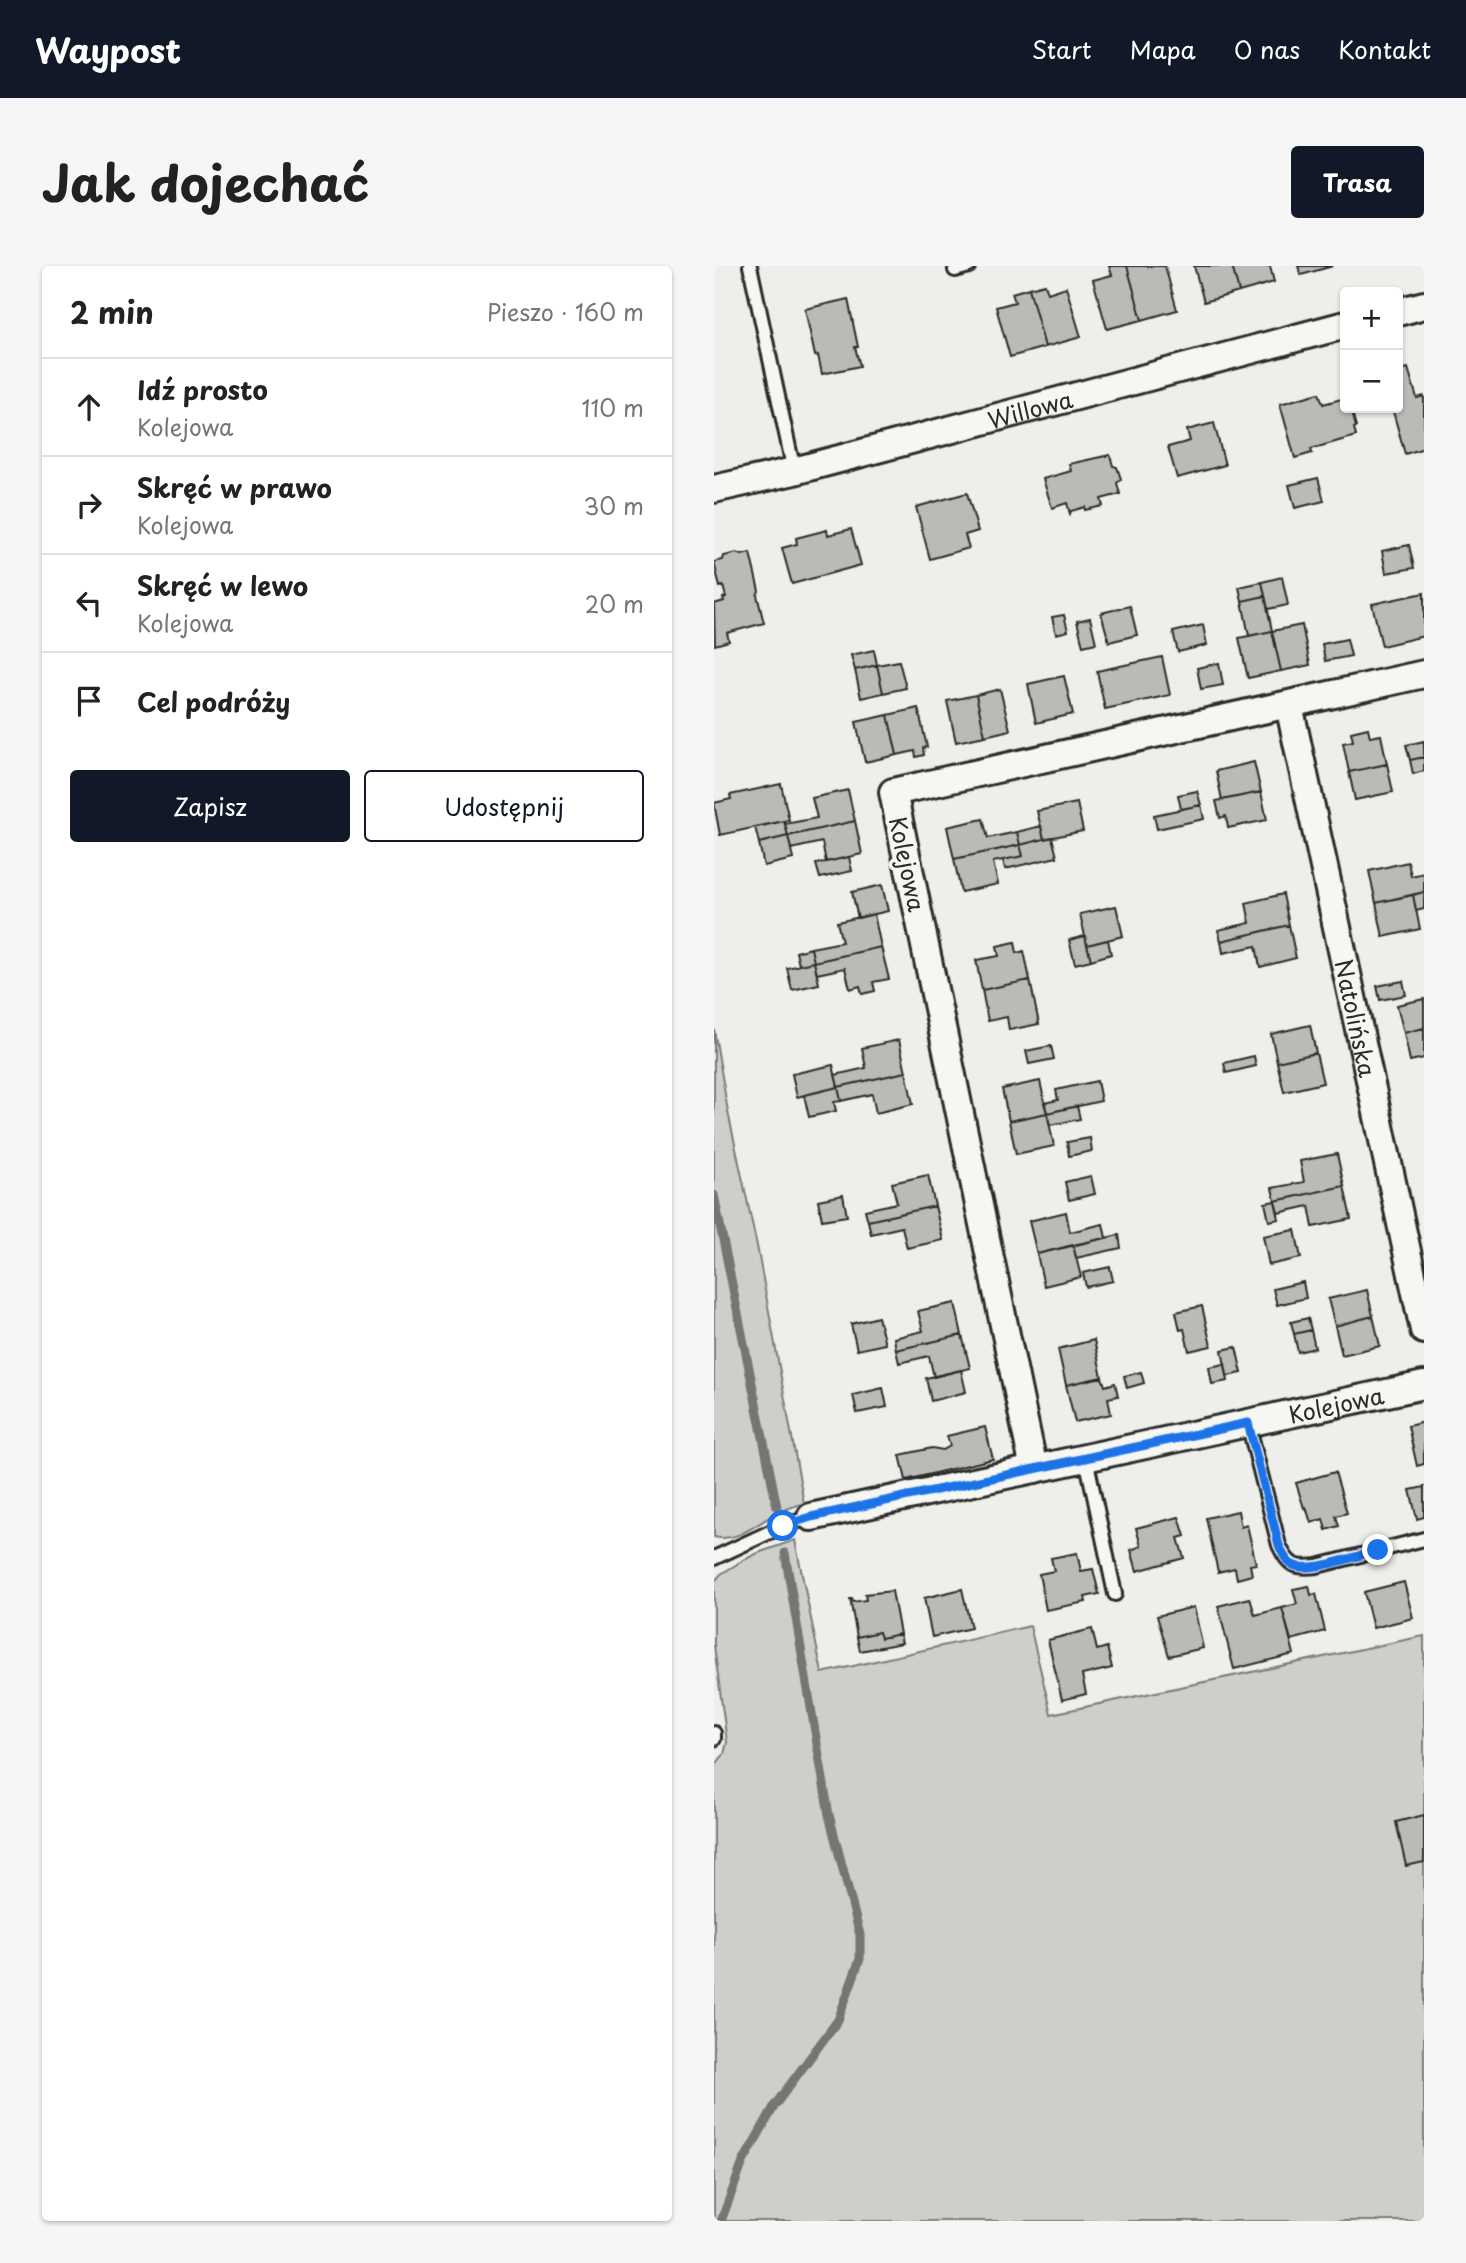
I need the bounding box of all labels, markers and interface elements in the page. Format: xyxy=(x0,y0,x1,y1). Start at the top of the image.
text: Waypost xyxy=(35,24,181,74)
text: Start xyxy=(1032,31,1092,67)
text: Mapa xyxy=(1130,31,1196,67)
text: O nas xyxy=(1234,31,1300,67)
text: Kontakt xyxy=(1338,31,1431,67)
text: Jak dojechać xyxy=(42,145,369,219)
button: Trasa xyxy=(1291,146,1424,218)
map controls xyxy=(1340,287,1403,413)
button: + xyxy=(1340,287,1403,350)
text: 2 min xyxy=(70,289,154,334)
text: Pieszo · 160 m xyxy=(487,294,644,329)
button: − xyxy=(1340,350,1403,413)
text: Idź prosto xyxy=(137,370,268,409)
street label: Willowa xyxy=(983,380,1077,437)
icon: ahead xyxy=(70,388,108,426)
text: 110 m xyxy=(582,390,644,425)
text: Kolejowa xyxy=(137,409,233,444)
text: Skręć w prawo xyxy=(137,468,332,507)
icon: right xyxy=(70,486,108,524)
text: 30 m xyxy=(583,488,644,523)
text: Kolejowa xyxy=(137,507,233,542)
text: Skręć w lewo xyxy=(137,566,308,605)
icon: left xyxy=(70,584,108,622)
text: 20 m xyxy=(585,586,644,621)
text: Kolejowa xyxy=(137,605,233,640)
icon: arrive xyxy=(70,682,108,720)
text: Cel podróży xyxy=(137,682,290,721)
button: Zapisz xyxy=(70,770,350,842)
button: Udostępnij xyxy=(364,770,644,842)
street label: Kolejowa xyxy=(881,813,935,915)
street label: Natolińska xyxy=(1327,955,1386,1081)
street label: Kolejowa xyxy=(1285,1377,1387,1431)
route start xyxy=(767,1510,798,1541)
route end xyxy=(1362,1534,1393,1565)

